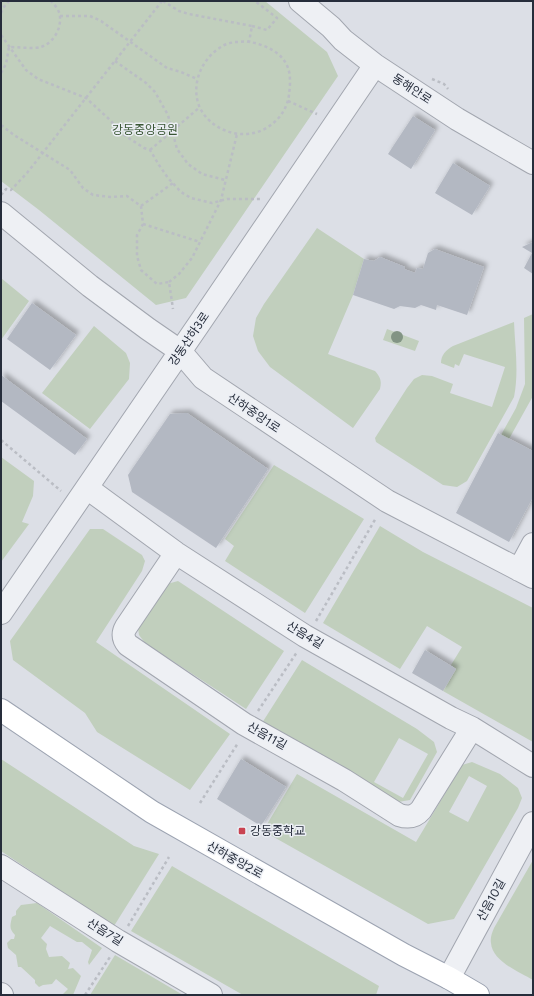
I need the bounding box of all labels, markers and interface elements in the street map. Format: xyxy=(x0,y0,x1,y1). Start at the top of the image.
street label: 동해안로 xyxy=(390,71,434,107)
park label: 강동중앙공원 xyxy=(112,123,178,137)
street label: 강동산하3로 xyxy=(166,309,212,369)
street label: 산하중앙1로 xyxy=(225,390,283,436)
street label: 산음4길 xyxy=(284,619,326,651)
street label: 산음11길 xyxy=(245,719,289,753)
place label: 강동중학교 xyxy=(250,824,305,838)
marker: 강동중학교 xyxy=(237,826,247,836)
street label: 산하중앙2로 xyxy=(205,839,265,881)
street label: 산음10길 xyxy=(474,877,508,923)
street label: 산음7길 xyxy=(85,916,125,948)

